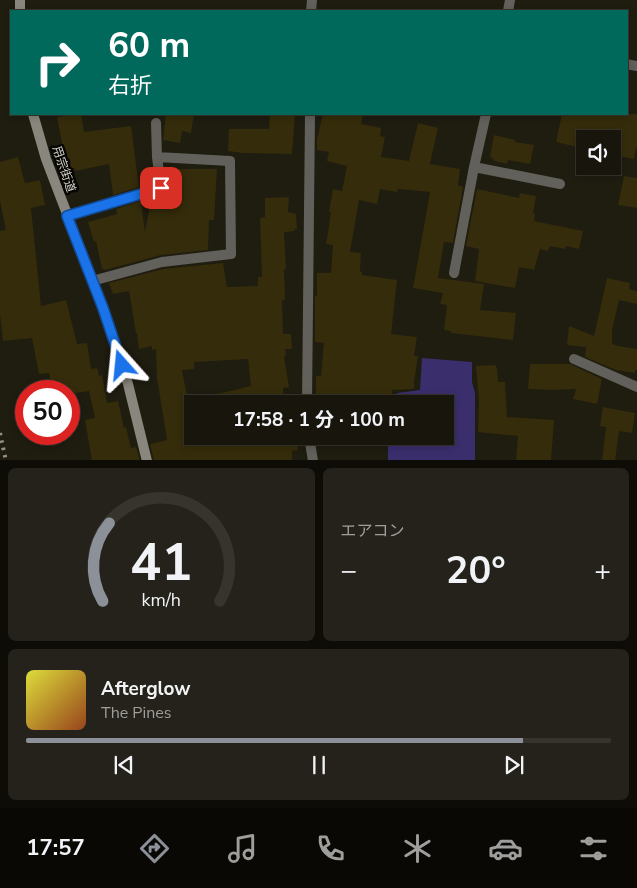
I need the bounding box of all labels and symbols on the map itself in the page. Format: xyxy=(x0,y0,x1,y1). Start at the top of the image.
street label: 用宗街道 xyxy=(49,144,79,194)
pin xyxy=(140,167,182,209)
position arrow xyxy=(95,338,147,390)
speed limit sign: 50 xyxy=(15,380,80,445)

